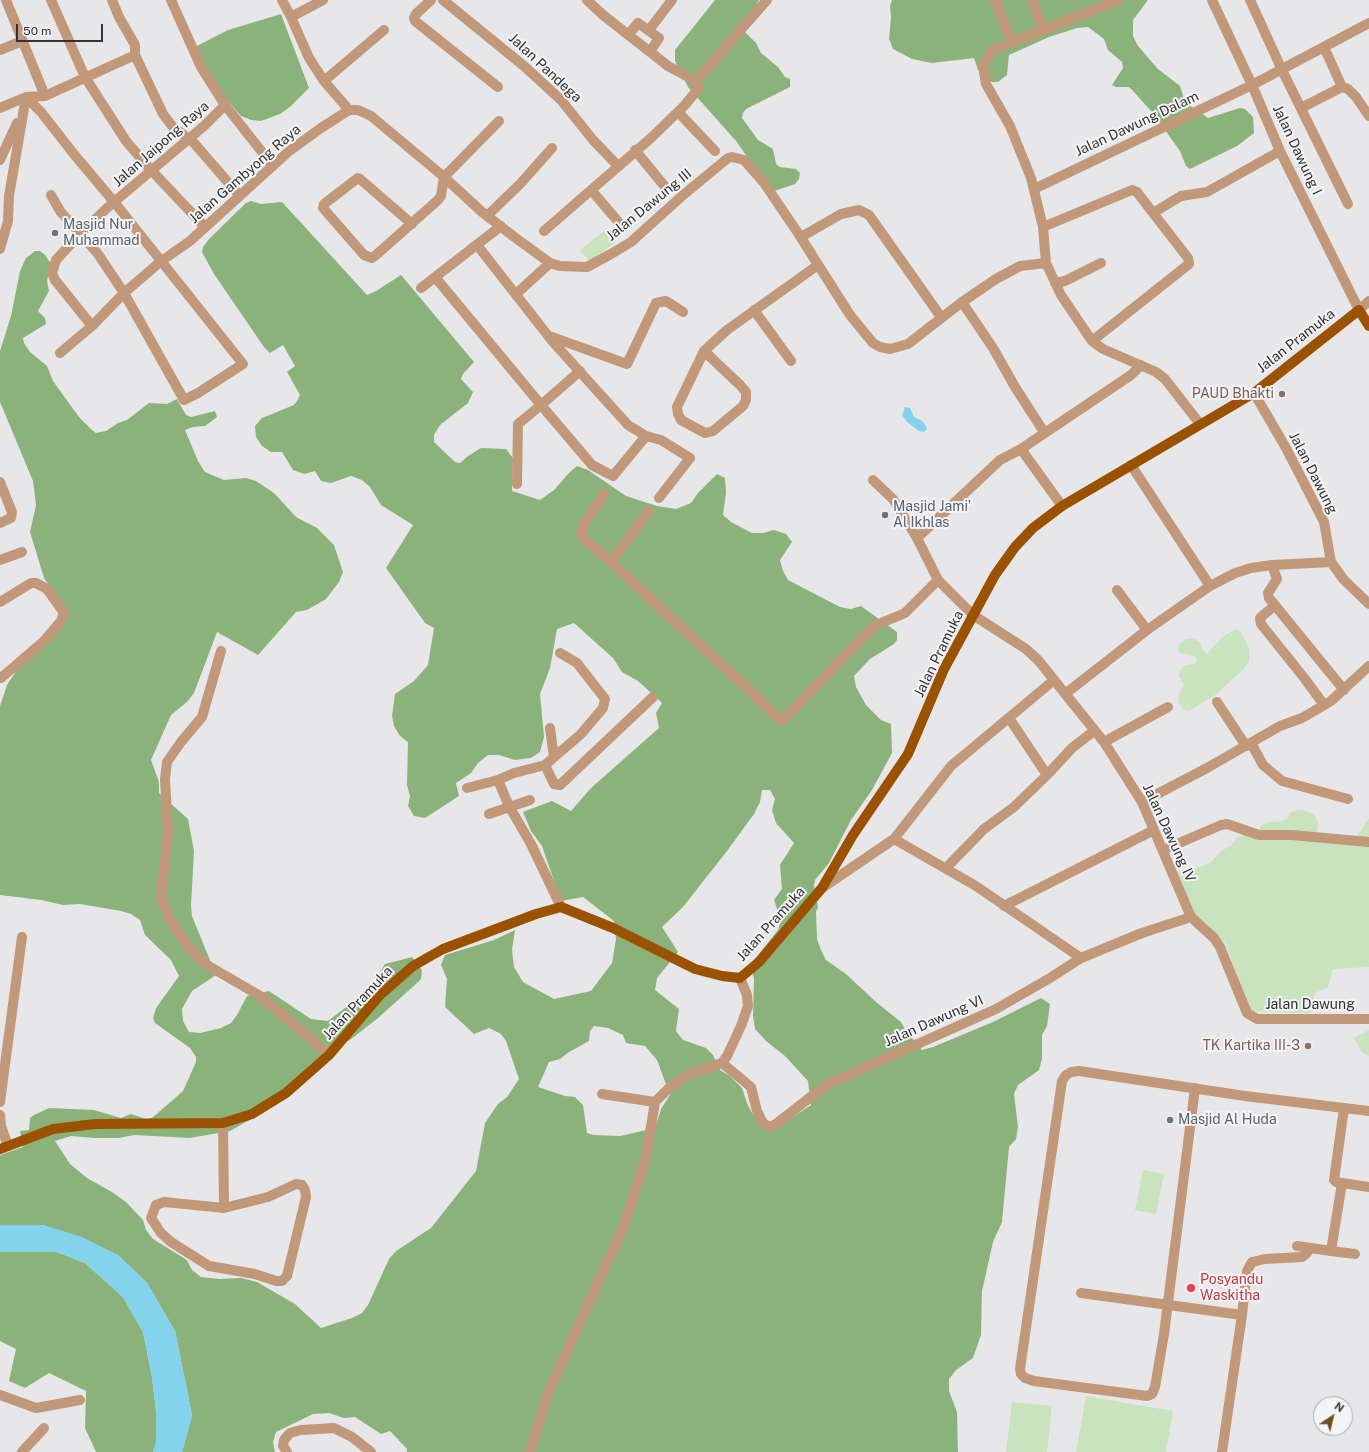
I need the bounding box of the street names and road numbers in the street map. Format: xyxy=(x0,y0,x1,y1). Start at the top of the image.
street label: Jalan Pandega xyxy=(505,30,585,106)
street label: Jalan Dawung Dalam xyxy=(1072,88,1202,160)
street label: Jalan Jaipong Raya xyxy=(110,98,212,190)
street label: Jalan Dawung I xyxy=(1269,102,1325,198)
street label: Jalan Gambyong Raya xyxy=(186,121,304,227)
street label: Jalan Dawung III xyxy=(603,165,695,245)
street label: Jalan Pramuka xyxy=(1254,305,1338,377)
street label: Jalan Dawung xyxy=(1285,429,1341,517)
street label: Jalan Pramuka xyxy=(911,608,967,700)
street label: Jalan Dawung IV xyxy=(1139,781,1199,885)
street label: Jalan Pramuka xyxy=(733,883,809,965)
street label: Jalan Pramuka xyxy=(320,963,396,1043)
street label: Jalan Dawung VI xyxy=(882,992,986,1050)
street label: Jalan Dawung xyxy=(1265,997,1355,1013)

